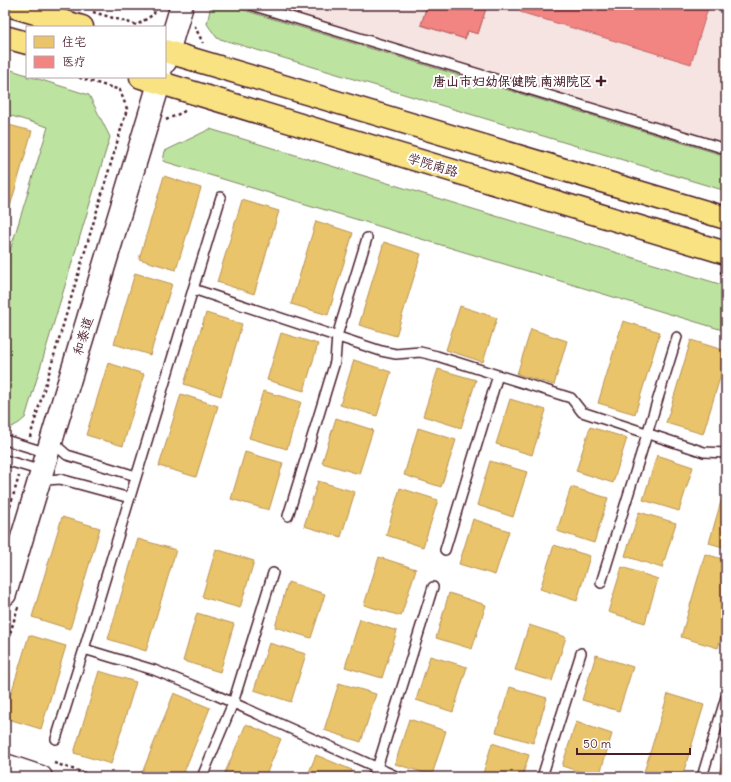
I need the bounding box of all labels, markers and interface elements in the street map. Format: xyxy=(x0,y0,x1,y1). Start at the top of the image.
legend xyxy=(26,26,166,78)
text: 住宅 xyxy=(62,34,86,49)
text: 医疗 xyxy=(62,54,86,69)
place label: 唐山市妇幼保健院 南湖院区 xyxy=(433,73,592,90)
marker: 唐山市妇幼保健院 南湖院区 xyxy=(595,75,607,87)
street label: 学院南路 xyxy=(406,149,460,181)
street label: 和泰道 xyxy=(69,315,97,357)
scale bar xyxy=(577,730,690,756)
text: 50 m xyxy=(583,736,612,751)

